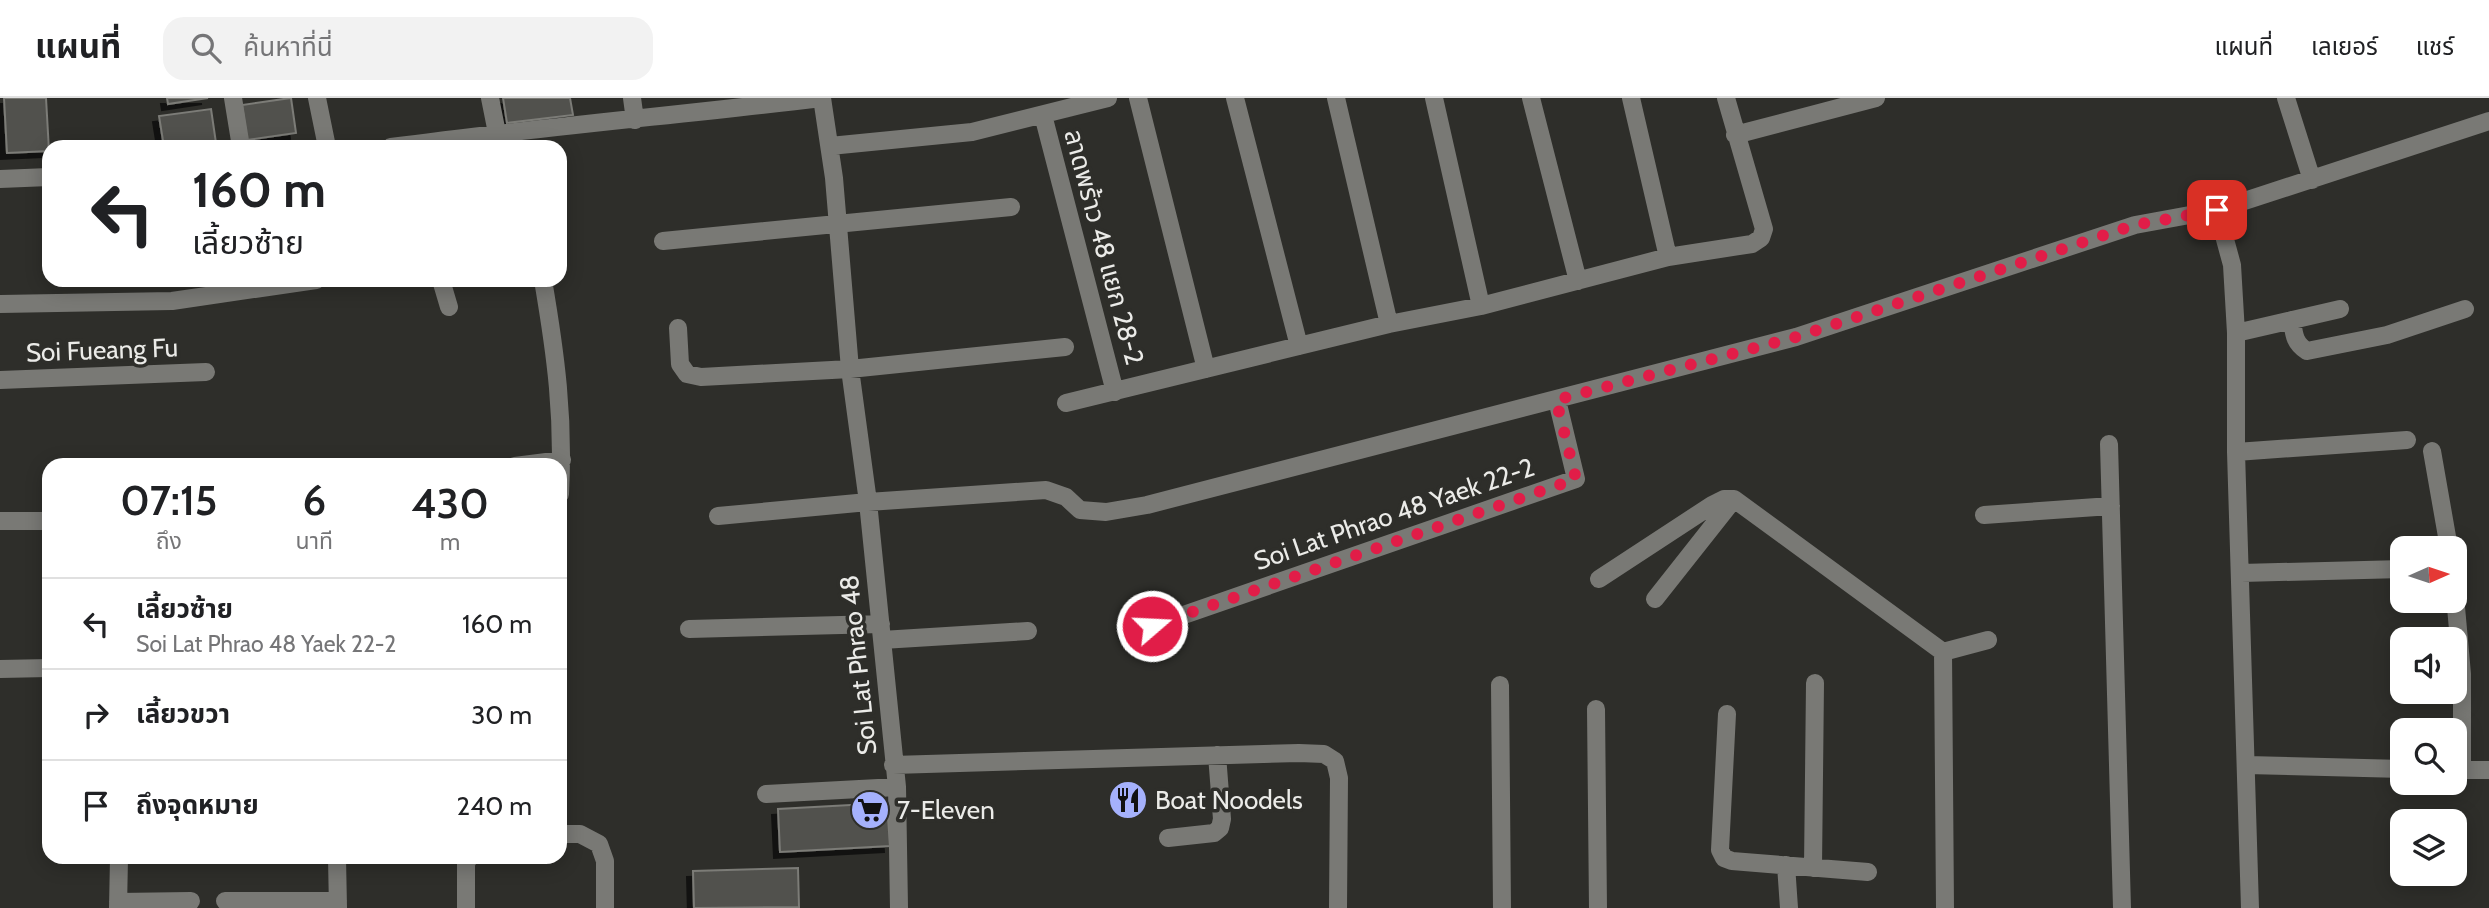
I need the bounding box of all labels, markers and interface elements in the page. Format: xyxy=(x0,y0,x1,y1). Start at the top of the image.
search box xyxy=(163,17,653,80)
text: แผนที่ xyxy=(35,26,121,66)
icon: search xyxy=(187,29,225,67)
text: ค้นหาที่นี่ xyxy=(243,31,333,63)
text: แผนที่ xyxy=(2215,32,2273,61)
text: เลเยอร์ xyxy=(2311,32,2378,61)
text: แชร์ xyxy=(2416,32,2454,61)
street label: ลาดพร้าว 48 แยก 28-2 xyxy=(1057,126,1151,368)
text: 160 m xyxy=(192,160,326,219)
icon: left xyxy=(77,168,168,259)
pin xyxy=(2187,180,2247,240)
icon: arrive xyxy=(2198,191,2236,229)
text: เลี้ยวซ้าย xyxy=(192,223,304,262)
street label: Soi Fueang Fu xyxy=(25,331,179,369)
street label: Soi Lat Phrao 48 Yaek 22-2 xyxy=(1250,451,1538,577)
text: 07:15 xyxy=(120,474,217,526)
text: 6 xyxy=(302,474,326,526)
text: 430 xyxy=(411,477,489,529)
text: ถึง xyxy=(156,527,182,555)
text: นาที xyxy=(296,527,333,555)
text: m xyxy=(440,528,460,556)
north arrow xyxy=(2390,536,2468,612)
map controls xyxy=(2390,536,2467,886)
street label: Soi Lat Phrao 48 xyxy=(833,573,883,757)
position arrow xyxy=(1115,589,1189,663)
text: เลี้ยวซ้าย xyxy=(136,593,233,625)
icon: left xyxy=(77,605,115,643)
text: 160 m xyxy=(462,608,532,640)
button: sound xyxy=(2390,627,2467,704)
text: Soi Lat Phrao 48 Yaek 22-2 xyxy=(136,630,396,658)
icon: right xyxy=(77,696,115,734)
text: เลี้ยวขวา xyxy=(136,698,230,730)
text: 30 m xyxy=(471,699,532,731)
button: search xyxy=(2390,718,2467,795)
restaurant icon: Boat Noodels xyxy=(1107,779,1149,821)
place label: Boat Noodels xyxy=(1155,784,1303,816)
icon: arrive xyxy=(77,787,115,825)
text: ถึงจุดหมาย xyxy=(136,789,259,821)
supermarket icon: 7-Eleven xyxy=(849,789,891,831)
text: 240 m xyxy=(457,790,532,822)
place label: 7-Eleven xyxy=(897,794,995,826)
button: layers xyxy=(2390,809,2467,886)

